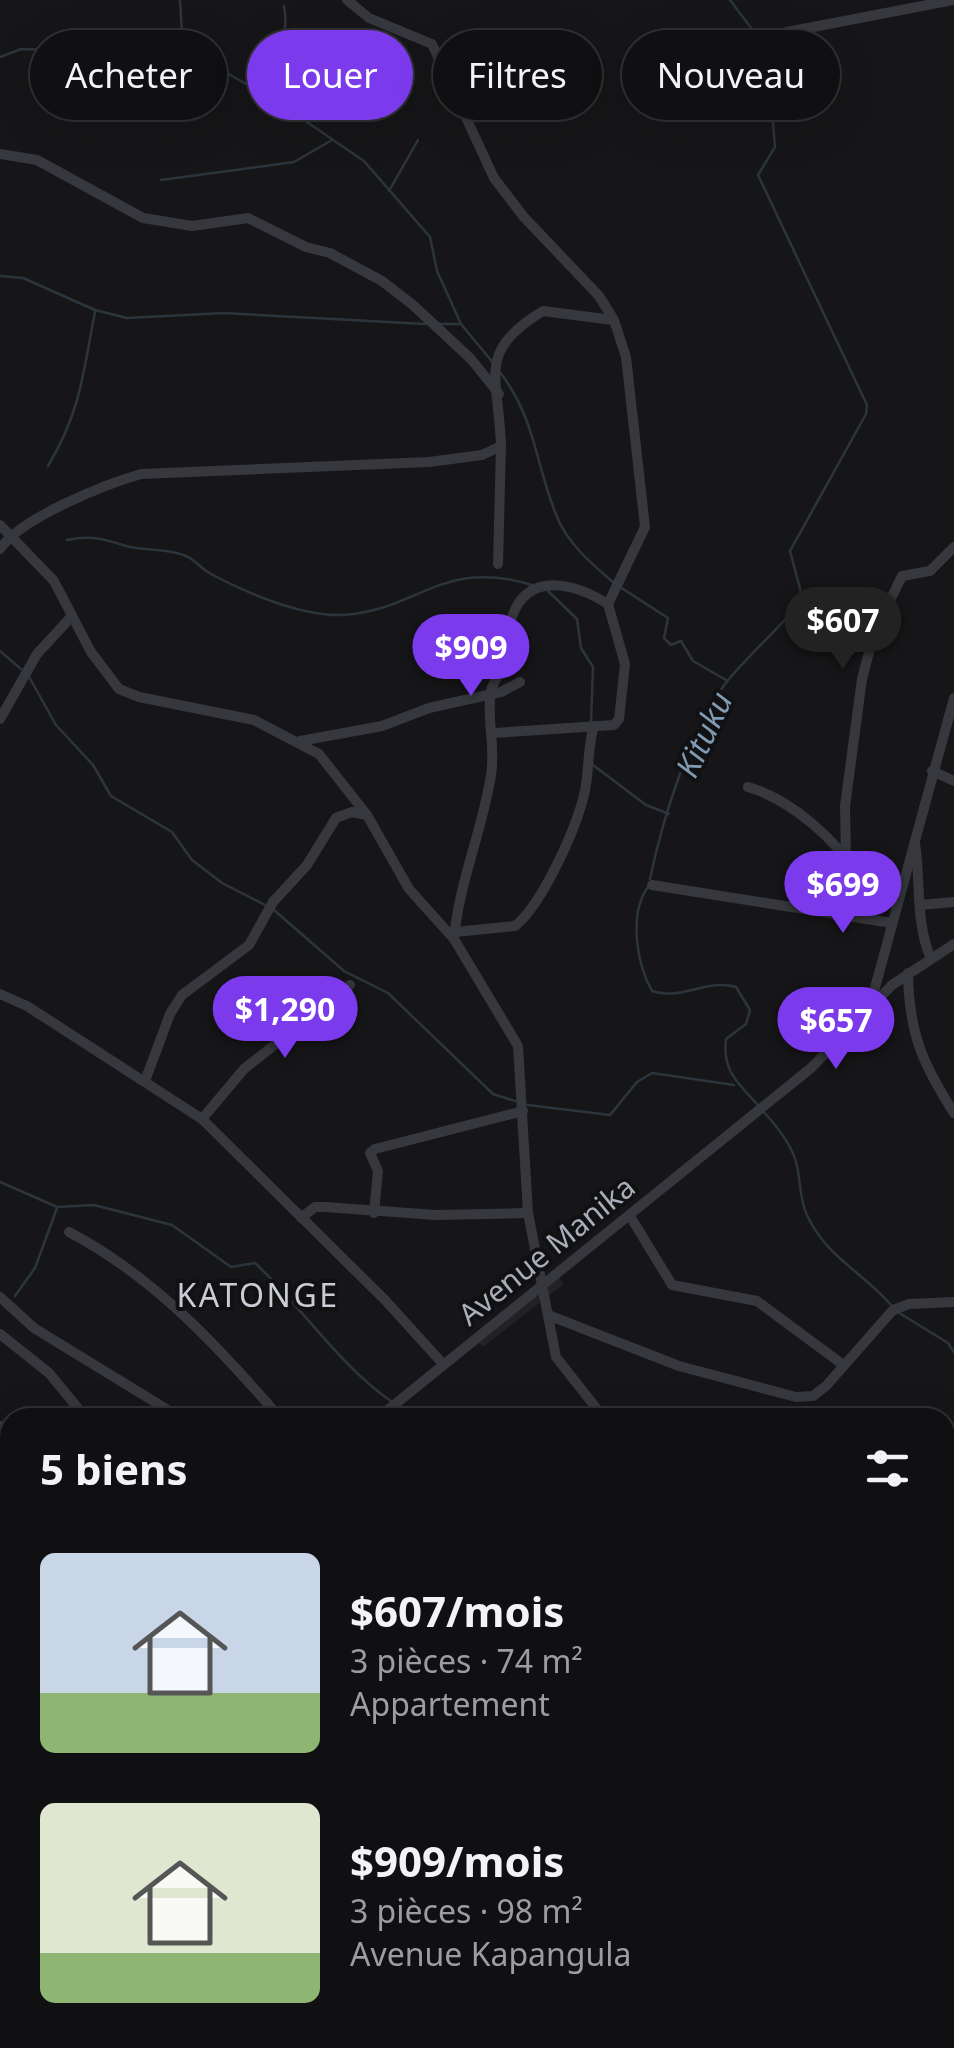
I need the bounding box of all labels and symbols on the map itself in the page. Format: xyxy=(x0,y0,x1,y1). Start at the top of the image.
pin: $607 xyxy=(784,587,902,672)
pin: $909 xyxy=(412,614,530,699)
water label: Kituku xyxy=(665,684,741,784)
pin: $699 xyxy=(784,851,902,936)
pin: $1,290 xyxy=(204,976,366,1061)
pin: $657 xyxy=(777,987,895,1072)
street label: Avenue Manika xyxy=(449,1166,643,1334)
district label: KATONGE xyxy=(176,1273,340,1316)

